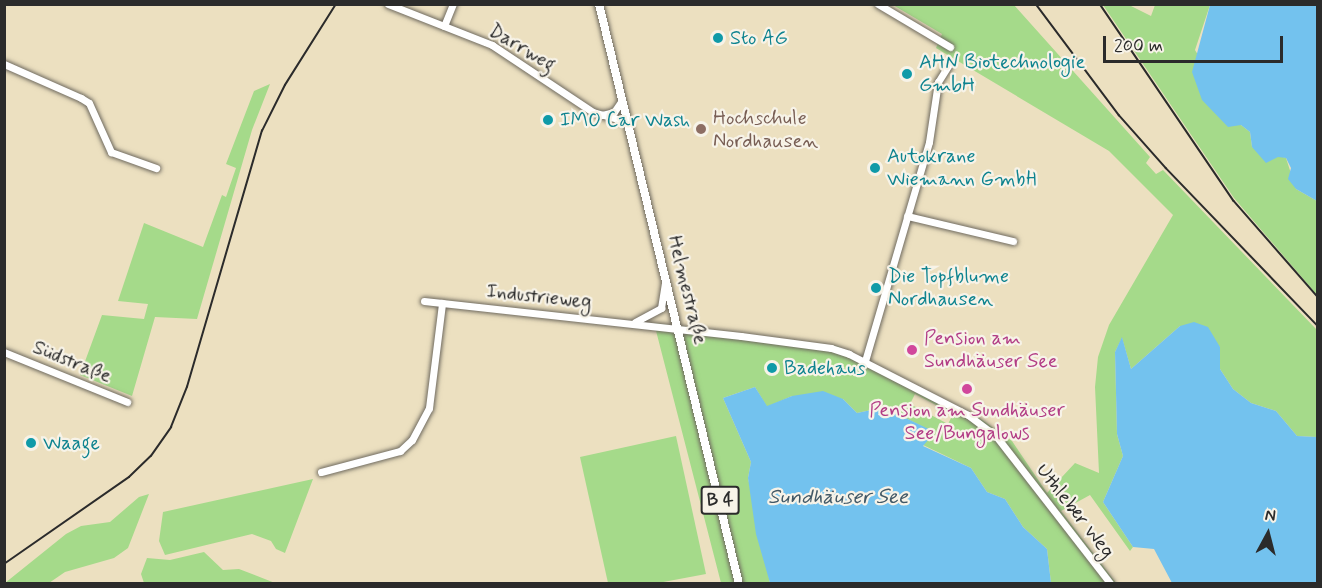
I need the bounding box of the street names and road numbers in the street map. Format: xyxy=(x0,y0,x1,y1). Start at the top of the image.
street label: Darrweg xyxy=(484,19,560,77)
street label: Helmestraße xyxy=(662,233,712,347)
street label: Industrieweg xyxy=(485,280,593,314)
street label: Südstraße xyxy=(29,335,115,389)
street label: Uthleber Weg xyxy=(1030,459,1120,563)
road number: B 4 xyxy=(700,485,740,515)

